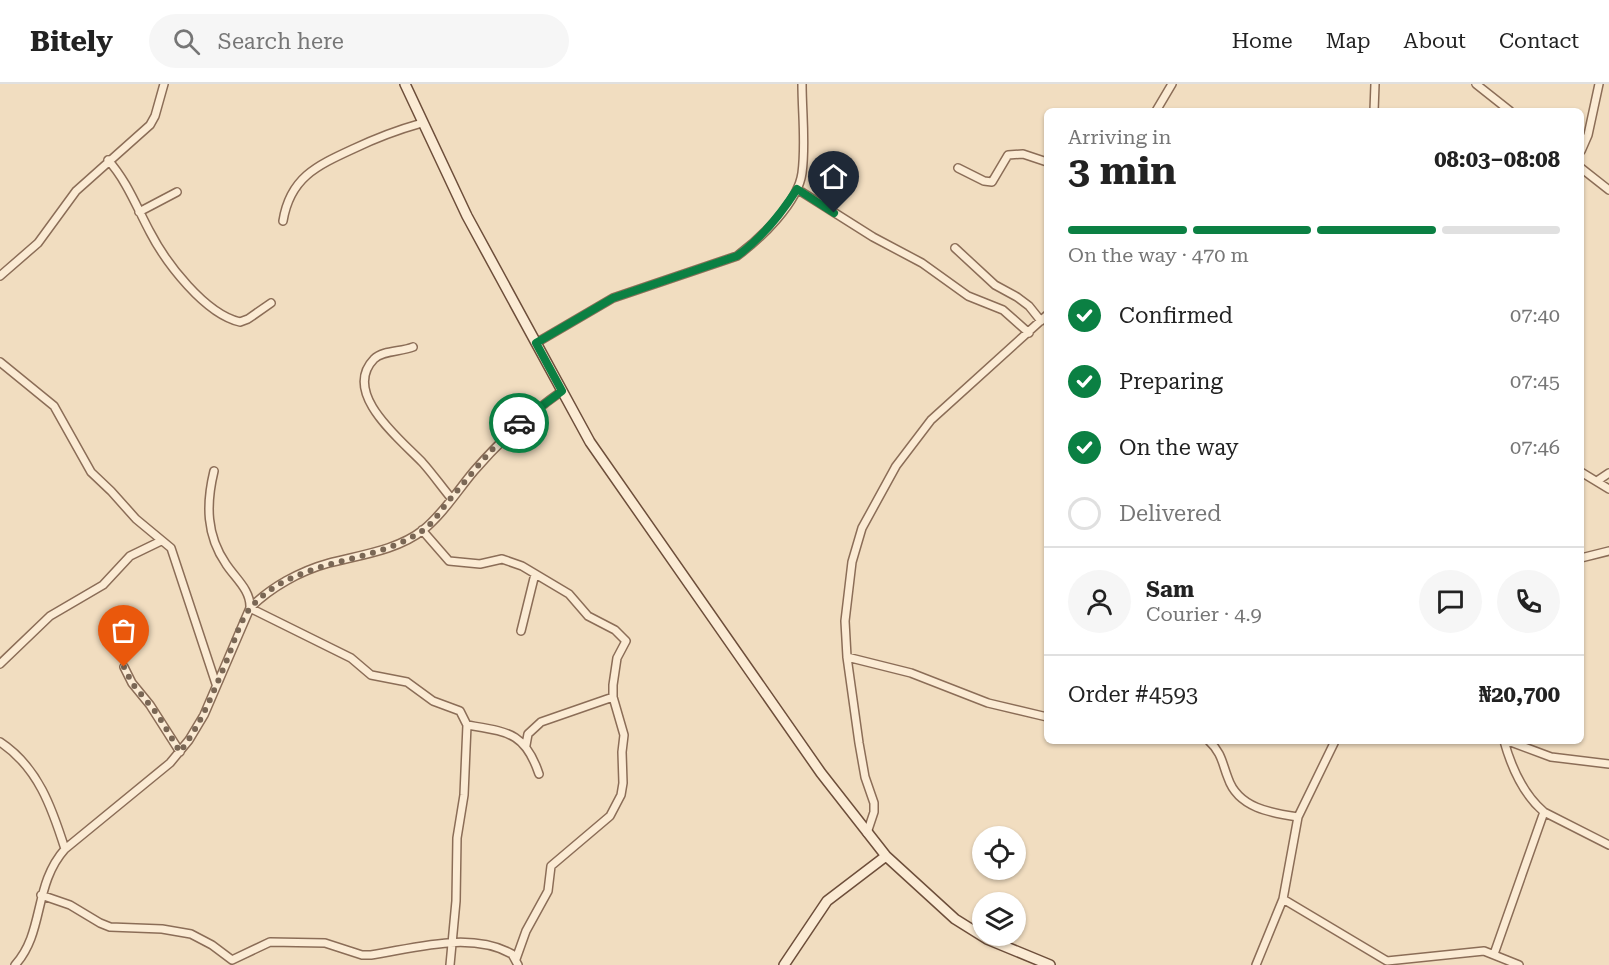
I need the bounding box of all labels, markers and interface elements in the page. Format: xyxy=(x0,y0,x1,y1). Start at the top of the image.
search box xyxy=(149,14,569,68)
text: Bitely xyxy=(30,25,113,58)
icon: search xyxy=(170,25,203,58)
text: Search here xyxy=(218,29,344,54)
text: Home xyxy=(1232,29,1293,53)
text: Map xyxy=(1326,29,1371,53)
text: About xyxy=(1404,29,1466,53)
text: Contact xyxy=(1499,29,1579,53)
text: Arriving in xyxy=(1068,125,1171,149)
text: 08:03–08:08 xyxy=(1434,147,1560,172)
text: 3 min xyxy=(1068,148,1176,194)
pin xyxy=(808,151,859,213)
icon: home xyxy=(817,160,850,193)
text: On the way · 470 m xyxy=(1068,243,1249,267)
icon: check xyxy=(1068,299,1101,332)
text: Confirmed xyxy=(1119,303,1233,328)
text: 07:40 xyxy=(1510,303,1560,327)
icon: check xyxy=(1068,365,1101,398)
text: Preparing xyxy=(1119,369,1223,394)
text: 07:45 xyxy=(1510,369,1560,393)
courier xyxy=(489,393,549,453)
icon: car xyxy=(503,407,536,440)
icon: check xyxy=(1068,431,1101,464)
text: On the way xyxy=(1119,435,1239,460)
text: 07:46 xyxy=(1510,435,1560,459)
text: Delivered xyxy=(1119,501,1221,526)
button: person xyxy=(1068,570,1131,633)
button: chat xyxy=(1419,570,1482,633)
button: phone xyxy=(1497,570,1560,633)
text: Sam xyxy=(1146,577,1194,602)
text: Courier · 4.9 xyxy=(1146,602,1262,626)
pin xyxy=(98,605,149,667)
icon: bag xyxy=(107,614,140,647)
text: Order #4593 xyxy=(1068,682,1198,707)
text: ₦20,700 xyxy=(1479,682,1560,707)
map controls xyxy=(972,826,1026,946)
button: locate xyxy=(972,826,1026,880)
button: layers xyxy=(972,892,1026,946)

